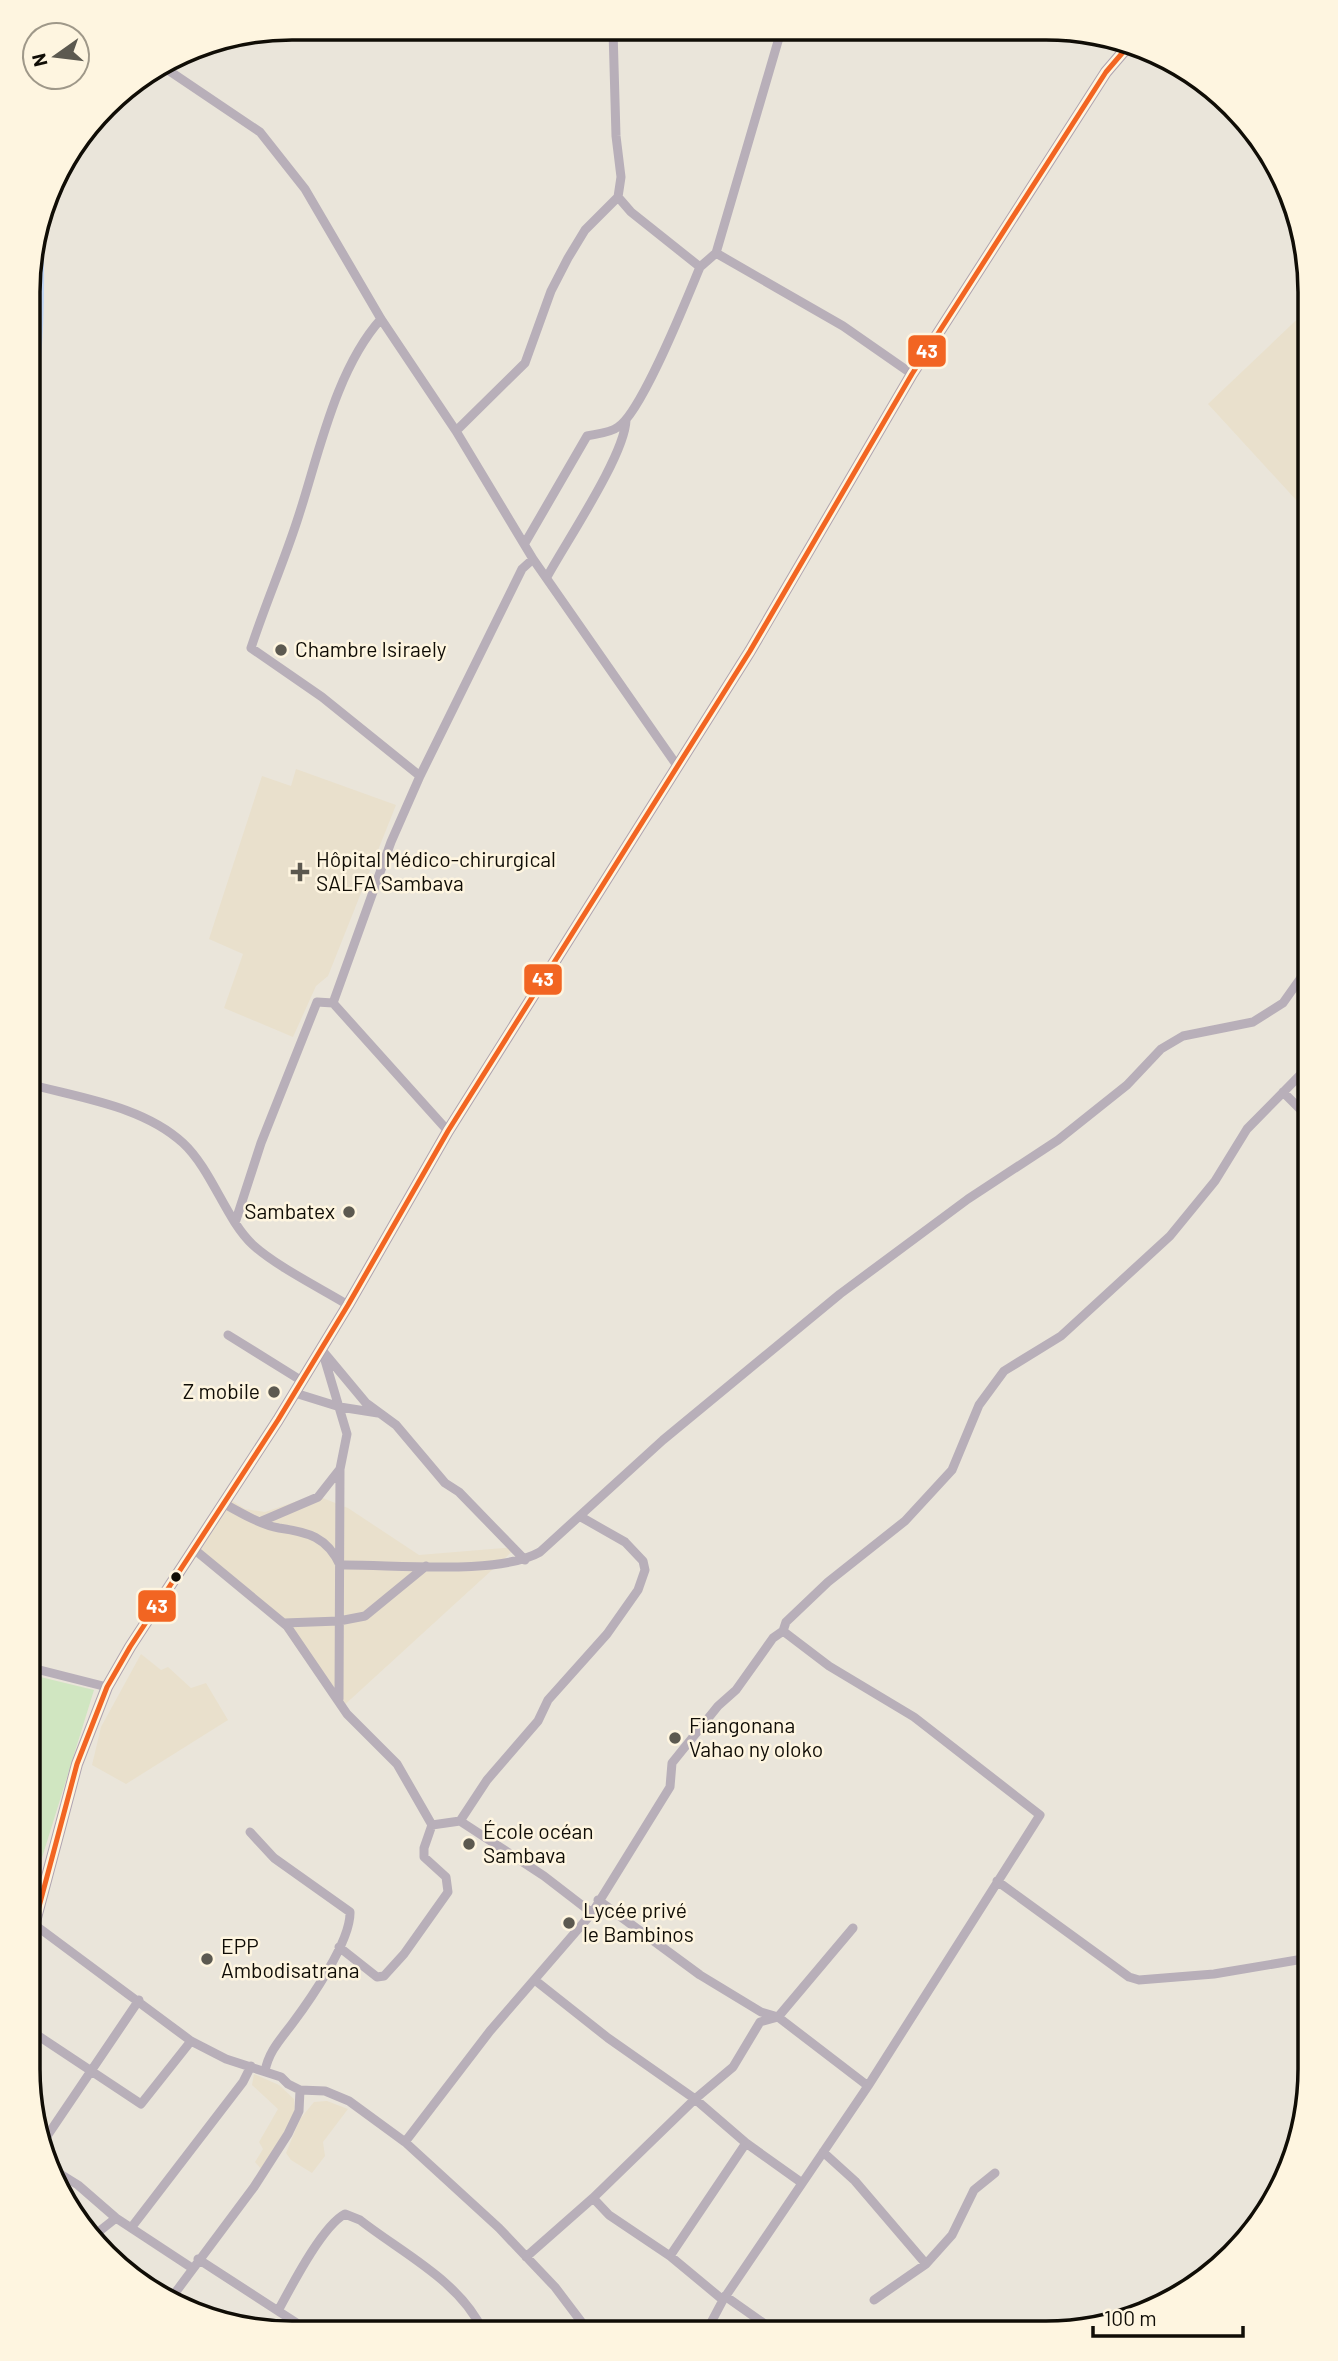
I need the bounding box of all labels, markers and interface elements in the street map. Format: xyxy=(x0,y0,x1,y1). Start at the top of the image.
north arrow xyxy=(21,21,91,91)
text: N xyxy=(26,51,52,69)
line badge: 43 xyxy=(907,334,947,368)
text: 43 xyxy=(916,339,938,362)
place label: Chambre Isiraely xyxy=(295,636,447,661)
marker: Chambre Isiraely xyxy=(273,642,289,658)
place label: Hôpital Médico-chirurgical SALFA Sambava xyxy=(316,846,556,895)
marker: Hôpital Médico-chirurgical SALFA Sambava xyxy=(290,862,310,882)
line badge: 43 xyxy=(523,963,563,996)
text: 43 xyxy=(532,967,554,990)
place label: Sambatex xyxy=(244,1198,335,1223)
marker: Sambatex xyxy=(341,1204,357,1220)
place label: Z mobile xyxy=(183,1378,260,1403)
marker: Z mobile xyxy=(266,1384,282,1400)
unlabelled marker xyxy=(169,1570,183,1584)
line badge: 43 xyxy=(137,1589,177,1623)
text: 43 xyxy=(146,1594,168,1617)
place label: Fiangonana Vahao ny oloko xyxy=(689,1712,823,1761)
marker: Fiangonana Vahao ny oloko xyxy=(667,1730,683,1746)
place label: École océan Sambava xyxy=(483,1818,594,1867)
marker: École océan Sambava xyxy=(461,1836,477,1852)
place label: Lycée privé le Bambinos xyxy=(583,1897,694,1946)
marker: Lycée privé le Bambinos xyxy=(561,1915,577,1931)
place label: EPP Ambodisatrana xyxy=(221,1933,359,1982)
marker: EPP Ambodisatrana xyxy=(199,1951,215,1967)
scale bar xyxy=(1093,2294,1244,2338)
text: 100 m xyxy=(1104,2305,1157,2330)

